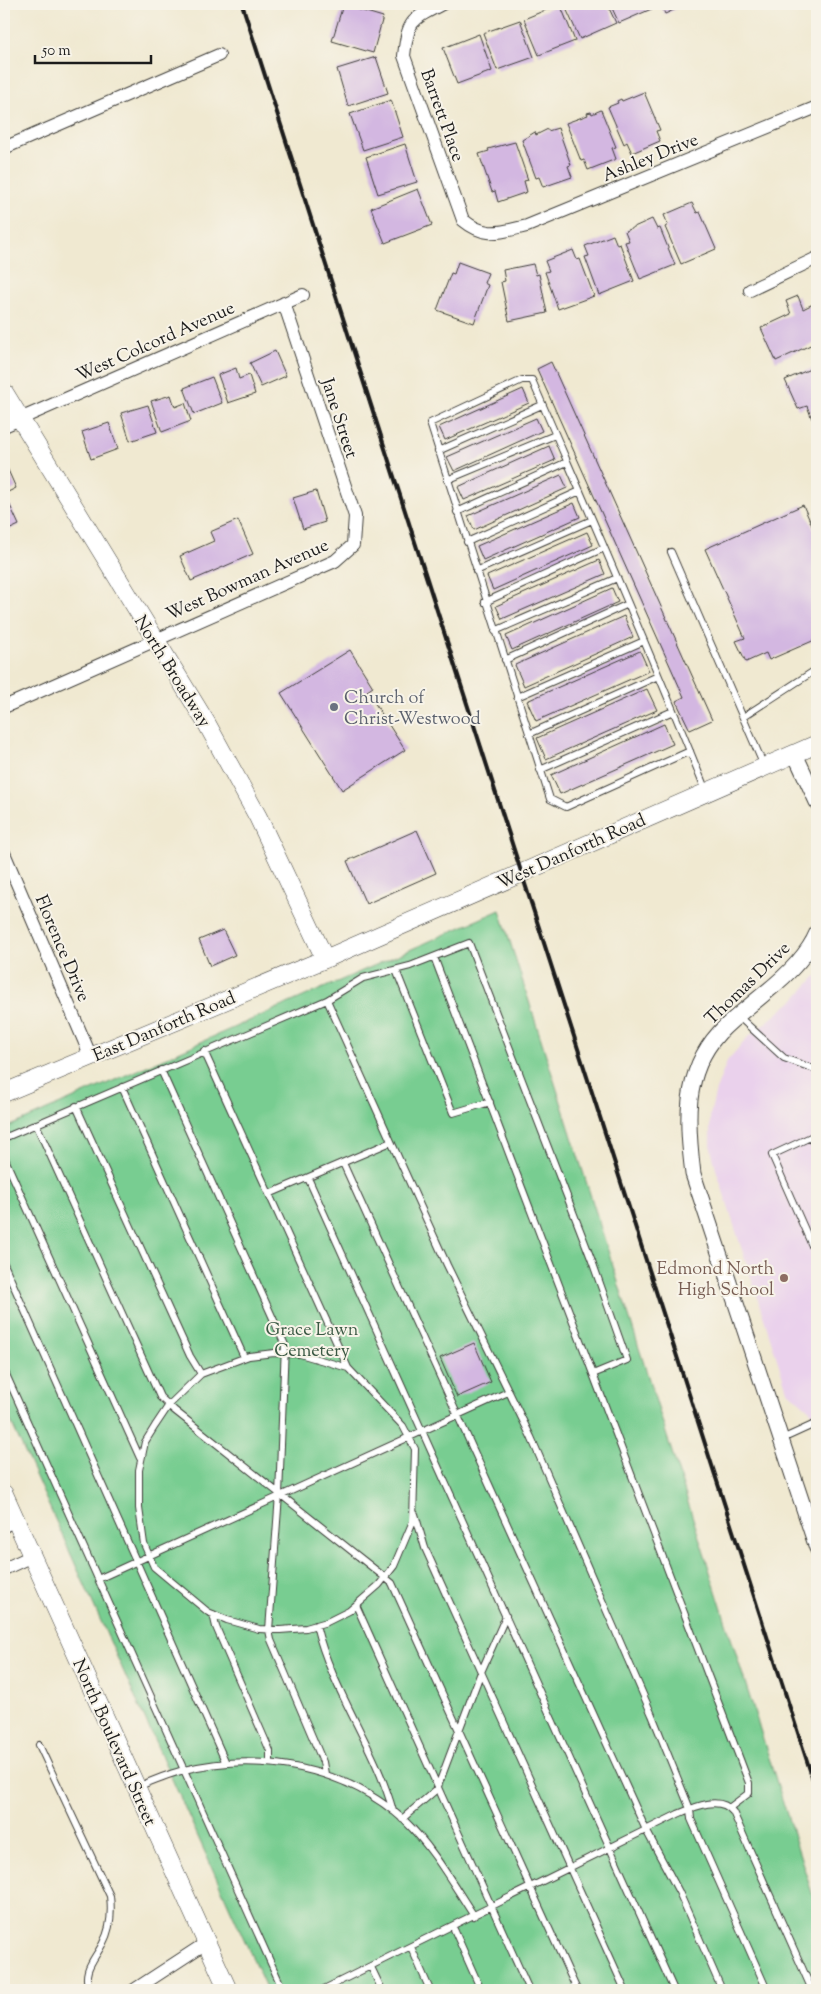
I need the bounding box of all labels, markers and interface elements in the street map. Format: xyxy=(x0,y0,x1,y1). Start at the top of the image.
scale bar xyxy=(35,32,151,64)
text: 50 m xyxy=(41,41,71,62)
street label: Barrett Place xyxy=(412,66,470,166)
street label: Ashley Drive xyxy=(599,128,703,190)
street label: West Colcord Avenue xyxy=(72,296,239,390)
street label: Jane Street xyxy=(313,374,363,462)
street label: West Bowman Avenue xyxy=(162,533,333,628)
street label: North Broadway xyxy=(126,611,216,733)
place label: Church of Christ-Westwood xyxy=(344,686,481,733)
marker: Church of Christ-Westwood xyxy=(328,701,340,713)
street label: West Danforth Road xyxy=(493,808,650,897)
street label: Florence Drive xyxy=(27,891,95,1006)
street label: Thomas Drive xyxy=(700,937,797,1032)
street label: East Danforth Road xyxy=(89,986,240,1070)
place label: Edmond North High School xyxy=(657,1257,774,1304)
marker: Edmond North High School xyxy=(778,1272,790,1284)
park label: Grace Lawn Cemetery xyxy=(266,1318,359,1365)
street label: North Boulevard Street xyxy=(65,1655,162,1831)

